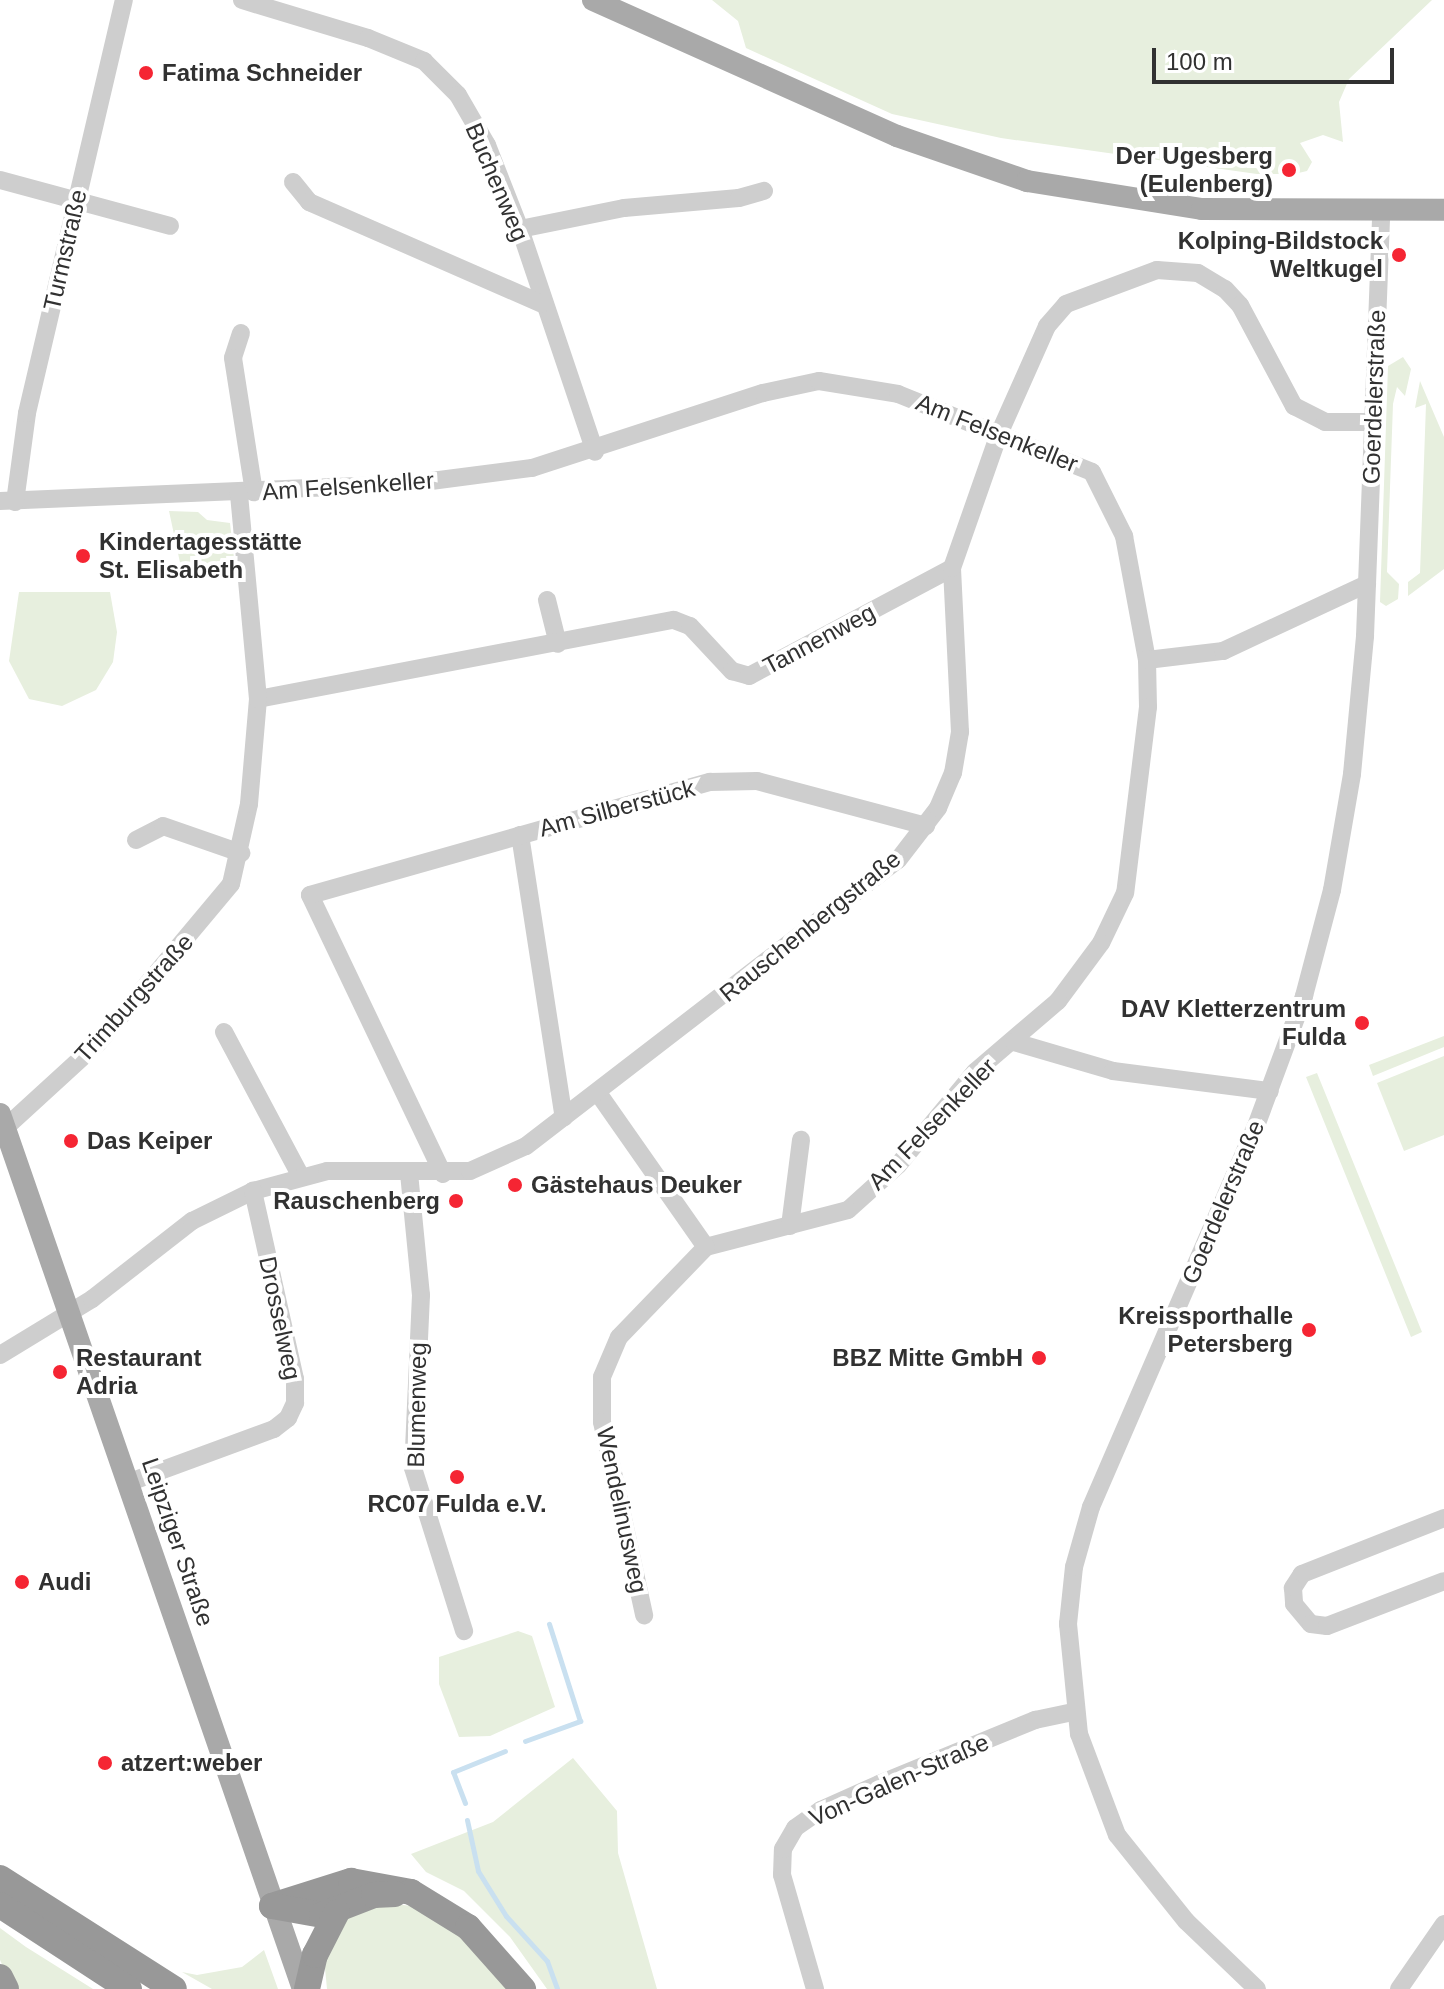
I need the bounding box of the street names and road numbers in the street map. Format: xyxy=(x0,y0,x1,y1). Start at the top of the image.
street label: Buchenweg xyxy=(459,119,535,245)
street label: Turmstraße xyxy=(37,187,93,313)
street label: Goerdelerstraße xyxy=(1357,309,1391,485)
street label: Am Felsenkeller xyxy=(912,387,1082,479)
street label: Am Felsenkeller xyxy=(261,466,435,506)
street label: Tannenweg xyxy=(758,597,880,681)
street label: Am Silberstück xyxy=(536,773,698,843)
street label: Rauschenbergstraße xyxy=(714,844,906,1008)
street label: Trimburgstraße xyxy=(69,928,199,1068)
street label: Am Felsenkeller xyxy=(862,1052,1002,1196)
street label: Goerdelerstraße xyxy=(1176,1116,1270,1288)
street label: Drosselweg xyxy=(253,1254,307,1382)
street label: Blumenweg xyxy=(402,1342,432,1468)
street label: Wendelinusweg xyxy=(590,1424,654,1596)
street label: Leipziger Straße xyxy=(136,1454,220,1630)
street label: Von-Galen-Straße xyxy=(805,1728,993,1832)

